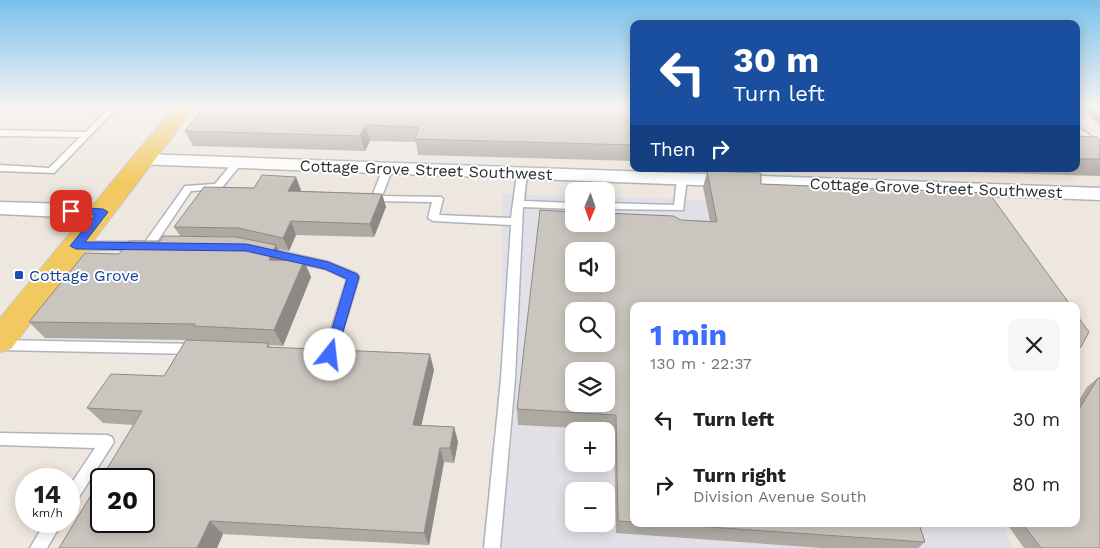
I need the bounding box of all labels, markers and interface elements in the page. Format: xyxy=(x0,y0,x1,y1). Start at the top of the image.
text: 30 m xyxy=(733,39,819,81)
icon: left xyxy=(650,40,715,105)
text: Turn left xyxy=(733,81,825,106)
icon: right xyxy=(706,135,734,163)
text: Then xyxy=(650,138,696,161)
street label: Cottage Grove Street Southwest xyxy=(299,156,553,184)
street label: Cottage Grove Street Southwest xyxy=(809,174,1063,202)
north arrow xyxy=(565,182,615,232)
map controls xyxy=(565,182,615,532)
pin xyxy=(50,190,92,232)
icon: arrive xyxy=(57,197,85,225)
button: sound xyxy=(565,242,615,292)
place label: Cottage Grove xyxy=(29,266,139,285)
marker: Cottage Grove xyxy=(13,269,25,281)
button: search xyxy=(565,302,615,352)
text: 1 min xyxy=(650,317,727,352)
button: close xyxy=(1008,319,1060,371)
position arrow xyxy=(303,328,355,380)
text: 130 m · 22:37 xyxy=(650,354,752,373)
button: layers xyxy=(565,362,615,412)
icon: left xyxy=(650,406,678,434)
text: Turn left xyxy=(693,408,774,431)
text: 30 m xyxy=(1013,408,1060,431)
button: + xyxy=(565,422,615,472)
text: Turn right xyxy=(693,464,786,487)
speed limit sign: 20 xyxy=(90,468,155,533)
icon: right xyxy=(650,471,678,499)
text: 80 m xyxy=(1012,473,1060,496)
text: 14 xyxy=(34,480,61,509)
button: − xyxy=(565,482,615,532)
text: Division Avenue South xyxy=(693,487,867,506)
text: km/h xyxy=(32,506,63,520)

